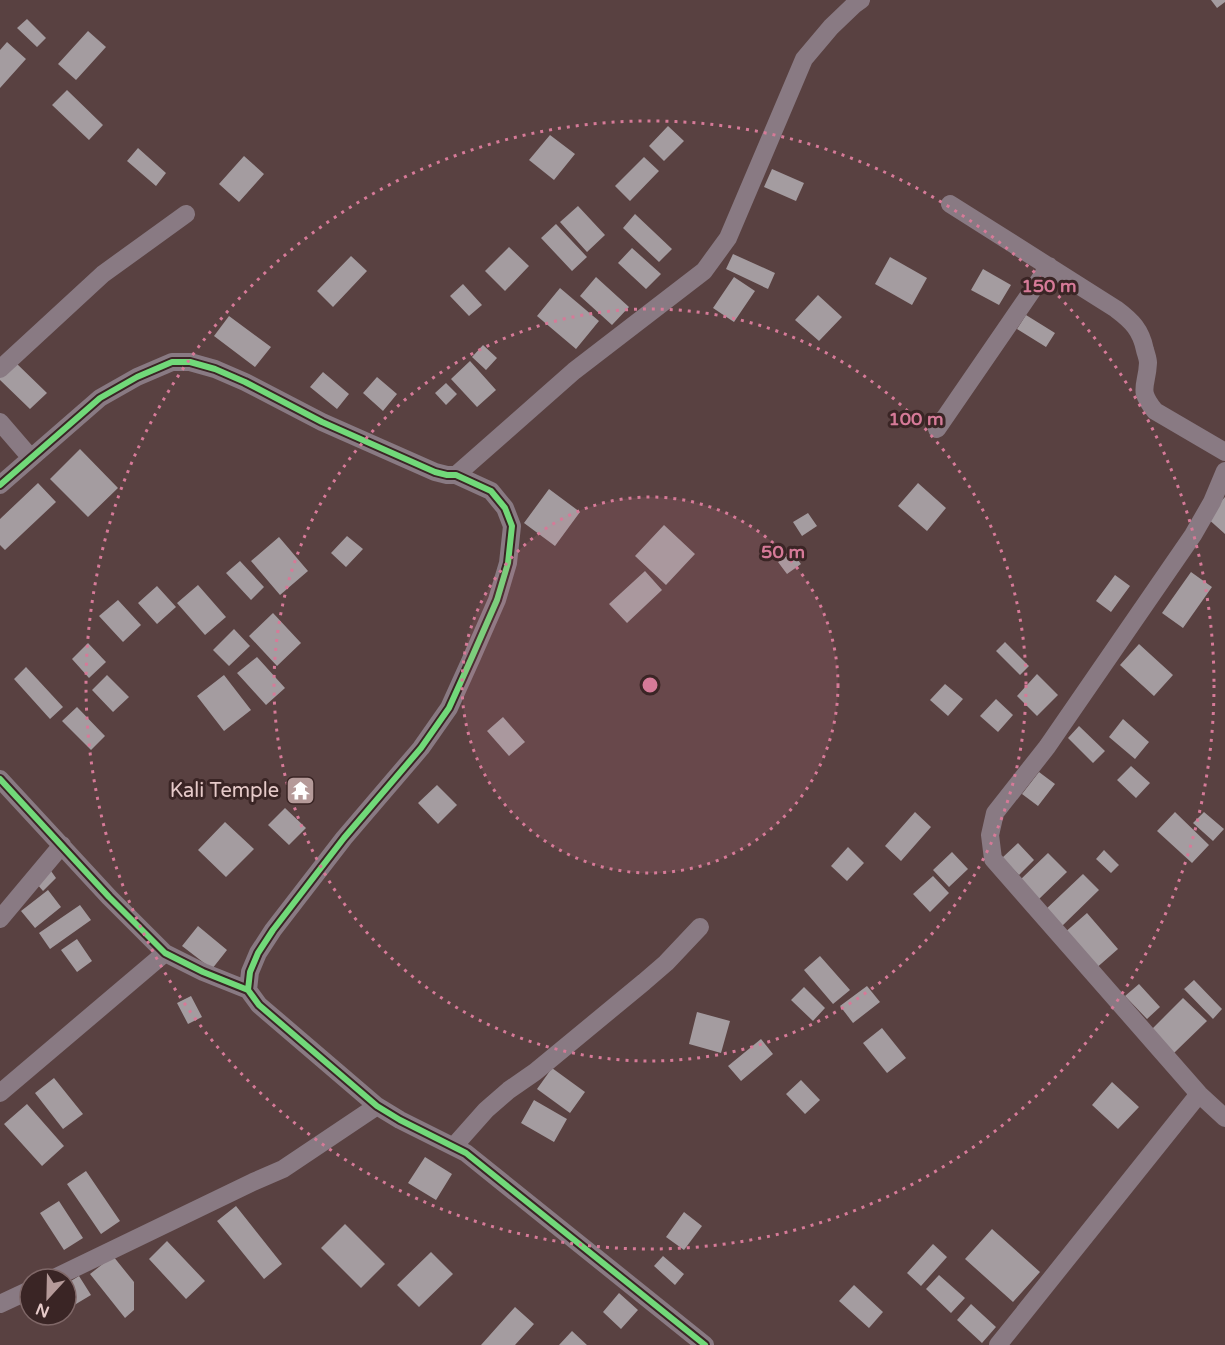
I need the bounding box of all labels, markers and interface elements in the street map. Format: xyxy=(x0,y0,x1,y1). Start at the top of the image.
text: 150 m xyxy=(1021,275,1077,297)
text: 100 m xyxy=(888,408,944,430)
text: 50 m xyxy=(761,541,805,563)
centre of rings xyxy=(640,675,660,695)
temple icon: Kali Temple xyxy=(284,775,316,807)
place label: Kali Temple xyxy=(170,779,279,803)
north arrow xyxy=(18,1267,78,1327)
text: N xyxy=(33,1298,52,1322)

